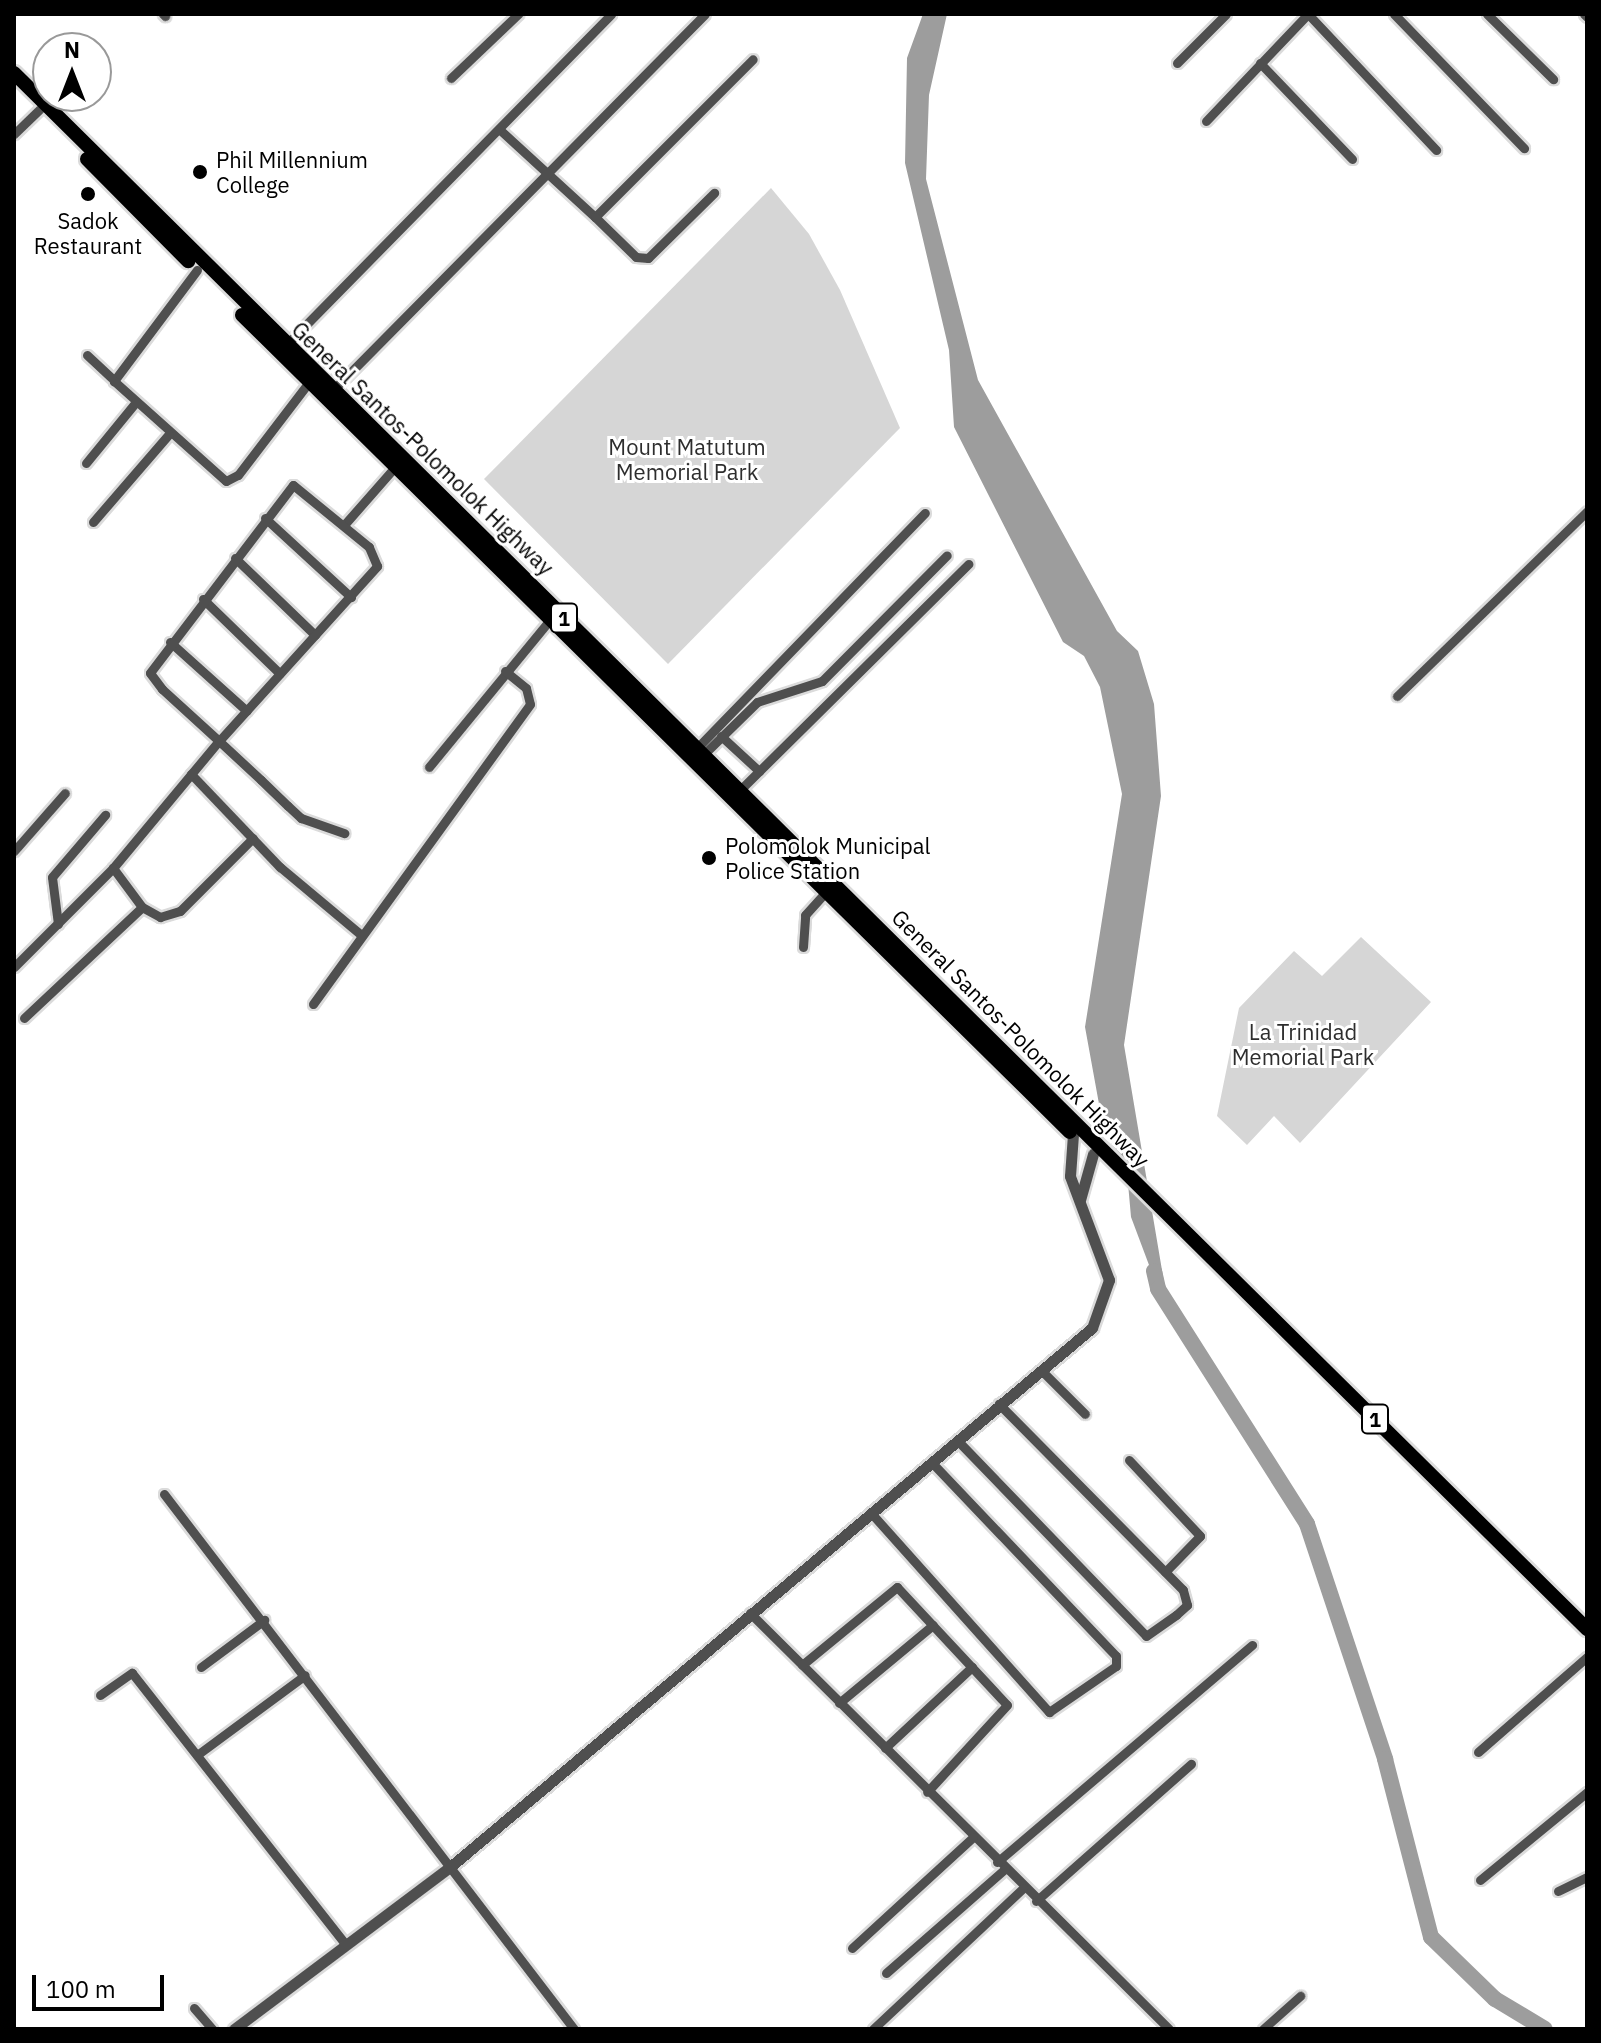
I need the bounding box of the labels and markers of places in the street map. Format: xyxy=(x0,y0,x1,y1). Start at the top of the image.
place label: Phil Millennium College xyxy=(216,146,368,198)
marker: Phil Millennium College xyxy=(191,163,209,181)
marker: Sadok Restaurant xyxy=(79,185,97,203)
place label: Sadok Restaurant xyxy=(34,207,142,258)
place label: Polomolok Municipal Police Station xyxy=(725,832,931,884)
marker: Polomolok Municipal Police Station xyxy=(700,849,718,867)

